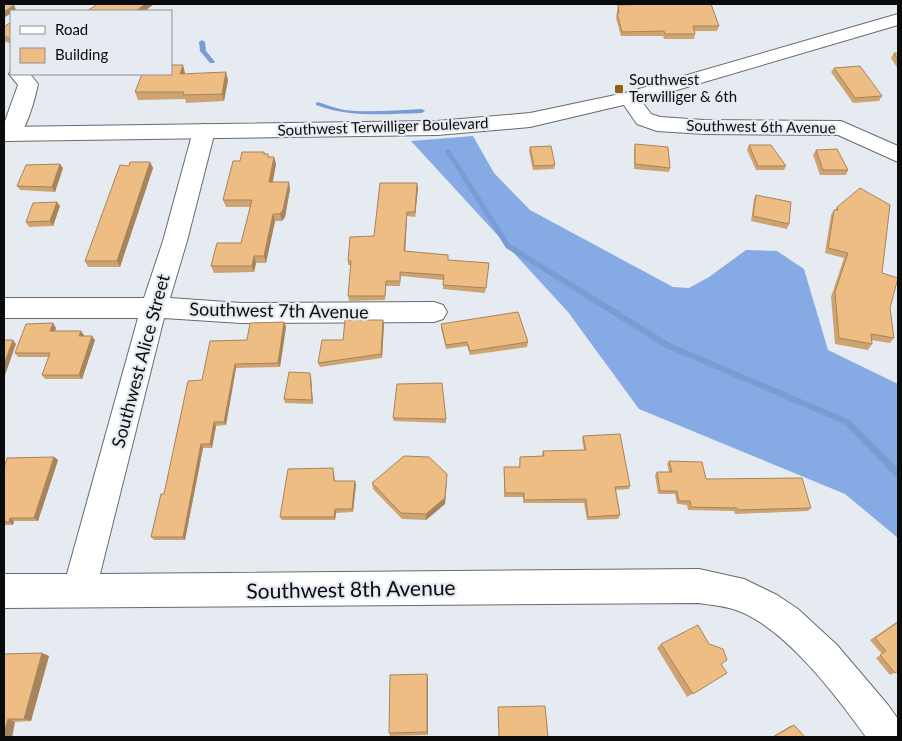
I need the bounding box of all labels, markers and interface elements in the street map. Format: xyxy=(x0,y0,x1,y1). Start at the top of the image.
legend xyxy=(10,10,172,75)
text: Road xyxy=(55,20,88,38)
text: Building xyxy=(55,45,108,63)
place label: Southwest Terwilliger & 6th xyxy=(629,70,737,105)
marker: Southwest Terwilliger & 6th xyxy=(613,83,625,95)
street label: Southwest Terwilliger Boulevard xyxy=(277,113,489,139)
street label: Southwest 6th Avenue xyxy=(686,116,836,136)
street label: Southwest Alice Street xyxy=(106,271,174,450)
street label: Southwest 7th Avenue xyxy=(189,297,369,323)
street label: Southwest 8th Avenue xyxy=(246,574,456,603)

